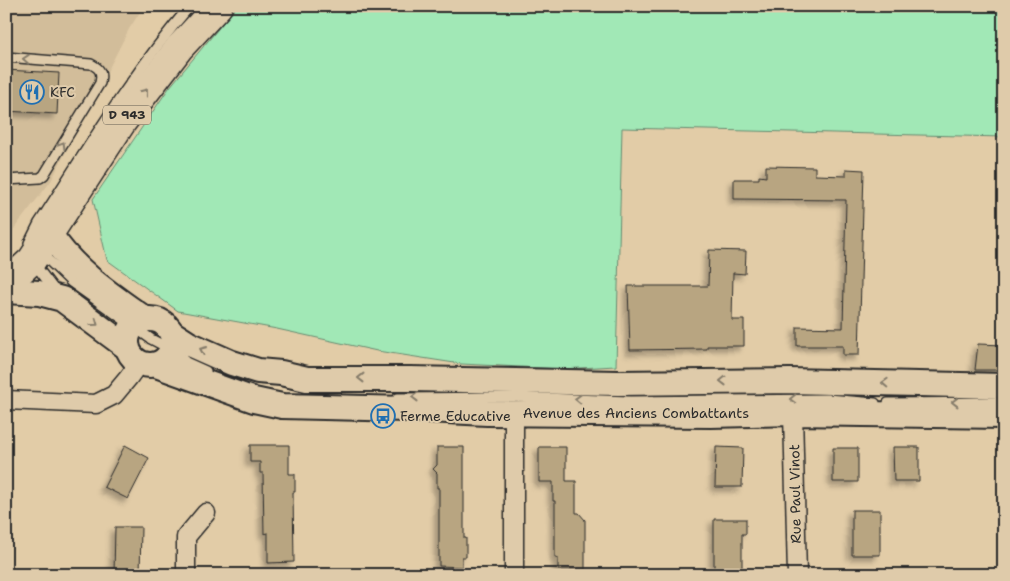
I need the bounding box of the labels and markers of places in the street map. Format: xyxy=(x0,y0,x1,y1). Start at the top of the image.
restaurant icon: KFC xyxy=(19,79,45,105)
place label: KFC xyxy=(50,83,75,101)
bus stop icon: Ferme Educative xyxy=(370,403,396,429)
place label: Ferme Educative xyxy=(400,407,511,425)

